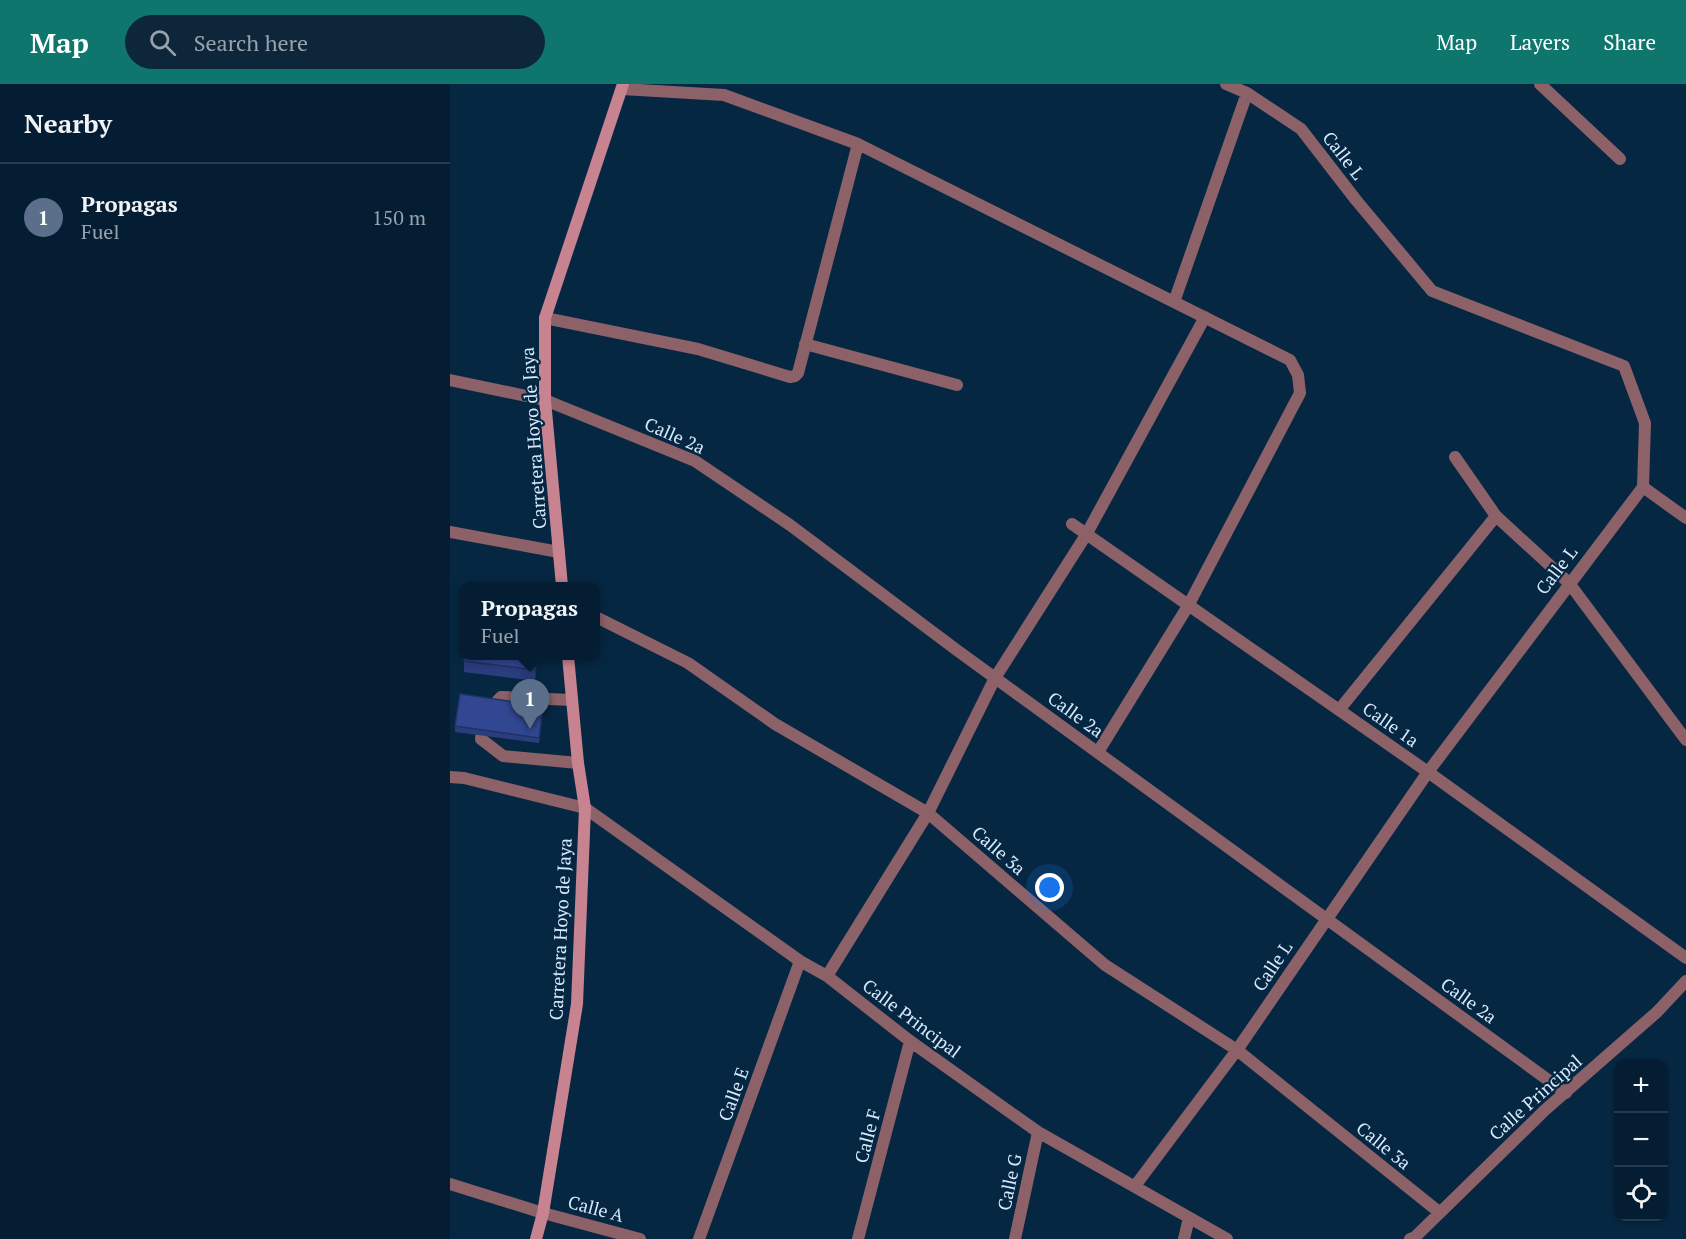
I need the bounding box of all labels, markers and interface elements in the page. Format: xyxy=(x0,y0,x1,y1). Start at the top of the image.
search box xyxy=(125,15,545,69)
text: Map xyxy=(30,24,89,61)
icon: search xyxy=(146,26,179,59)
text: Search here xyxy=(194,28,308,57)
text: Map xyxy=(1436,28,1477,56)
text: Layers xyxy=(1510,28,1570,56)
text: Share xyxy=(1603,28,1656,56)
text: Nearby xyxy=(24,106,112,140)
street label: Calle L xyxy=(1318,126,1370,184)
text: Propagas xyxy=(81,189,178,218)
text: 1 xyxy=(38,204,49,231)
text: 150 m xyxy=(372,204,426,231)
text: Fuel xyxy=(81,218,119,245)
street label: Carretera Hoyo de Jaya xyxy=(515,346,551,530)
street label: Calle 2a xyxy=(641,411,709,459)
street label: Calle L xyxy=(1530,541,1582,599)
popup xyxy=(459,582,600,660)
text: Propagas xyxy=(481,593,578,622)
text: Fuel xyxy=(481,622,520,649)
pin: 1 xyxy=(510,680,550,729)
street label: Calle 2a xyxy=(1043,686,1109,742)
street label: Calle 1a xyxy=(1358,696,1424,752)
street label: Calle 3a xyxy=(967,820,1031,880)
street label: Carretera Hoyo de Jaya xyxy=(543,837,577,1021)
your location xyxy=(1035,873,1064,902)
street label: Calle L xyxy=(1247,936,1297,995)
street label: Calle 2a xyxy=(1436,972,1502,1028)
street label: Calle Principal xyxy=(858,973,966,1063)
street label: Calle Principal xyxy=(1483,1049,1587,1145)
map controls xyxy=(1614,1059,1668,1221)
button: + xyxy=(1614,1059,1668,1113)
street label: Calle E xyxy=(712,1064,754,1124)
street label: Calle F xyxy=(848,1106,886,1166)
button: − xyxy=(1614,1113,1668,1167)
street label: Calle 3a xyxy=(1352,1116,1416,1174)
street label: Calle G xyxy=(991,1151,1027,1213)
button: locate xyxy=(1614,1167,1668,1221)
street label: Calle A xyxy=(565,1189,627,1227)

